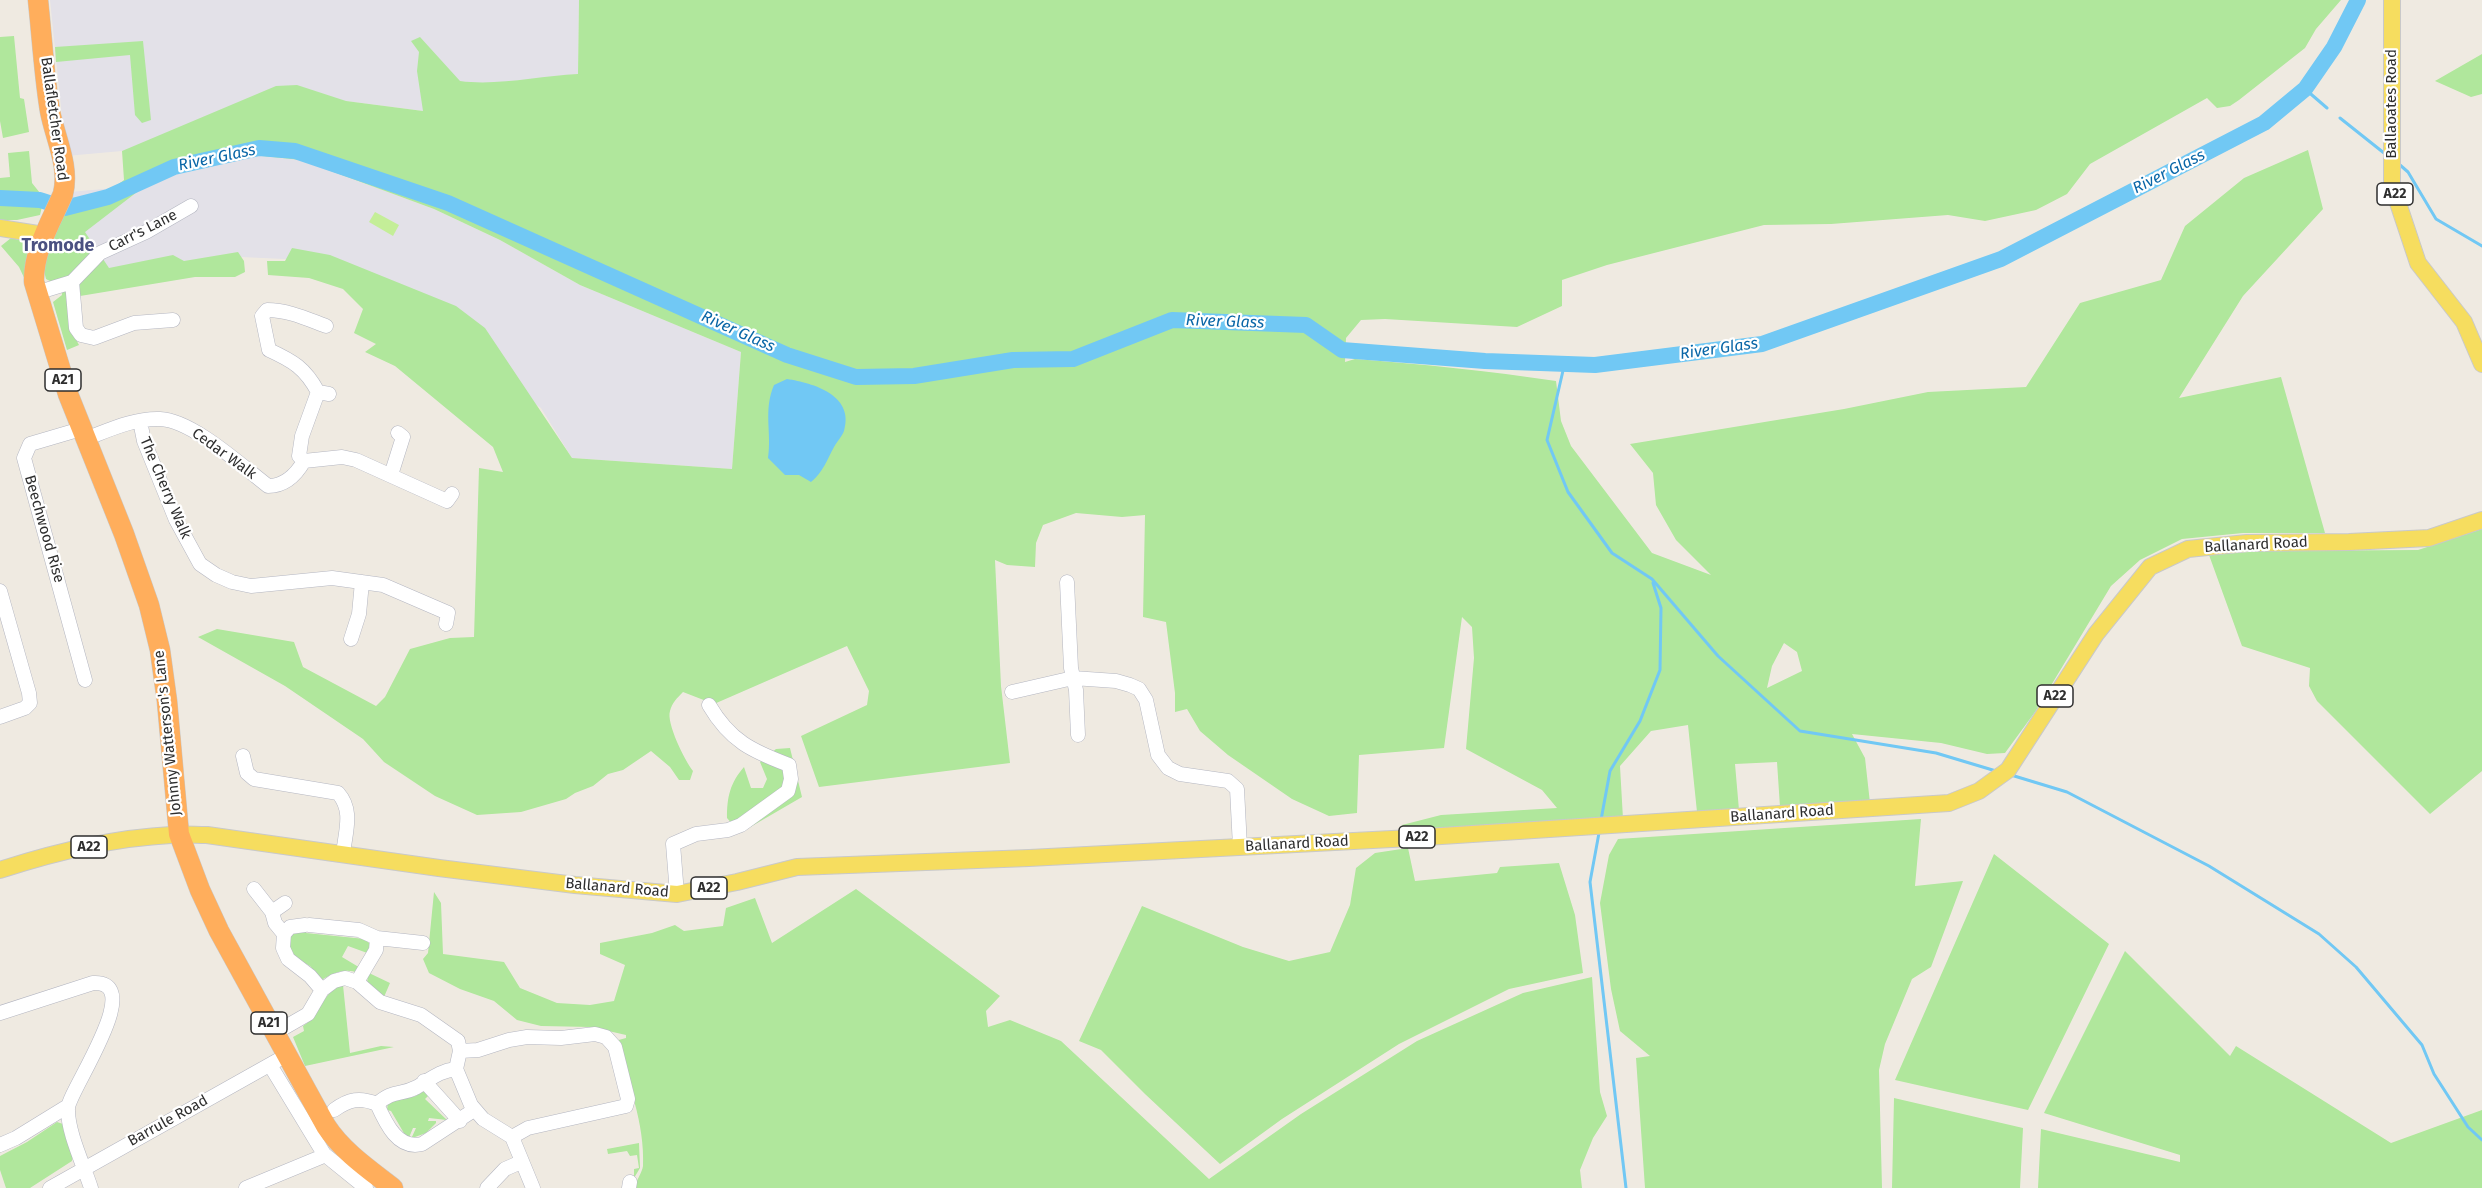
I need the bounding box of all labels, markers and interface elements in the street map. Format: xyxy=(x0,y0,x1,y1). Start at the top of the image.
street label: Ballaoates Road xyxy=(2383,49,2401,159)
street label: Ballafletcher Road xyxy=(36,56,72,182)
water label: River Glass xyxy=(177,140,257,176)
water label: River Glass xyxy=(2130,146,2208,198)
road number: A22 xyxy=(2377,183,2413,205)
street label: Carr's Lane xyxy=(106,206,180,256)
district label: Tromode xyxy=(22,235,94,257)
water label: River Glass xyxy=(698,307,778,357)
water label: River Glass xyxy=(1185,311,1265,333)
water label: River Glass xyxy=(1679,334,1759,364)
road number: A21 xyxy=(45,369,81,391)
street label: Cedar Walk xyxy=(188,425,260,483)
street label: The Cherry Walk xyxy=(135,434,195,542)
street label: Beechwood Rise xyxy=(20,473,68,585)
street label: Ballanard Road xyxy=(2204,533,2308,557)
street label: Johnny Watterson's Lane xyxy=(150,649,186,817)
road number: A22 xyxy=(2037,685,2073,707)
street label: Ballanard Road xyxy=(1730,801,1834,827)
road number: A22 xyxy=(1399,826,1435,848)
street label: Ballanard Road xyxy=(1245,832,1349,856)
road number: A22 xyxy=(71,836,107,858)
street label: Ballanard Road xyxy=(564,875,670,901)
road number: A22 xyxy=(691,877,727,899)
road number: A21 xyxy=(251,1012,287,1034)
street label: Barrule Road xyxy=(125,1092,211,1150)

